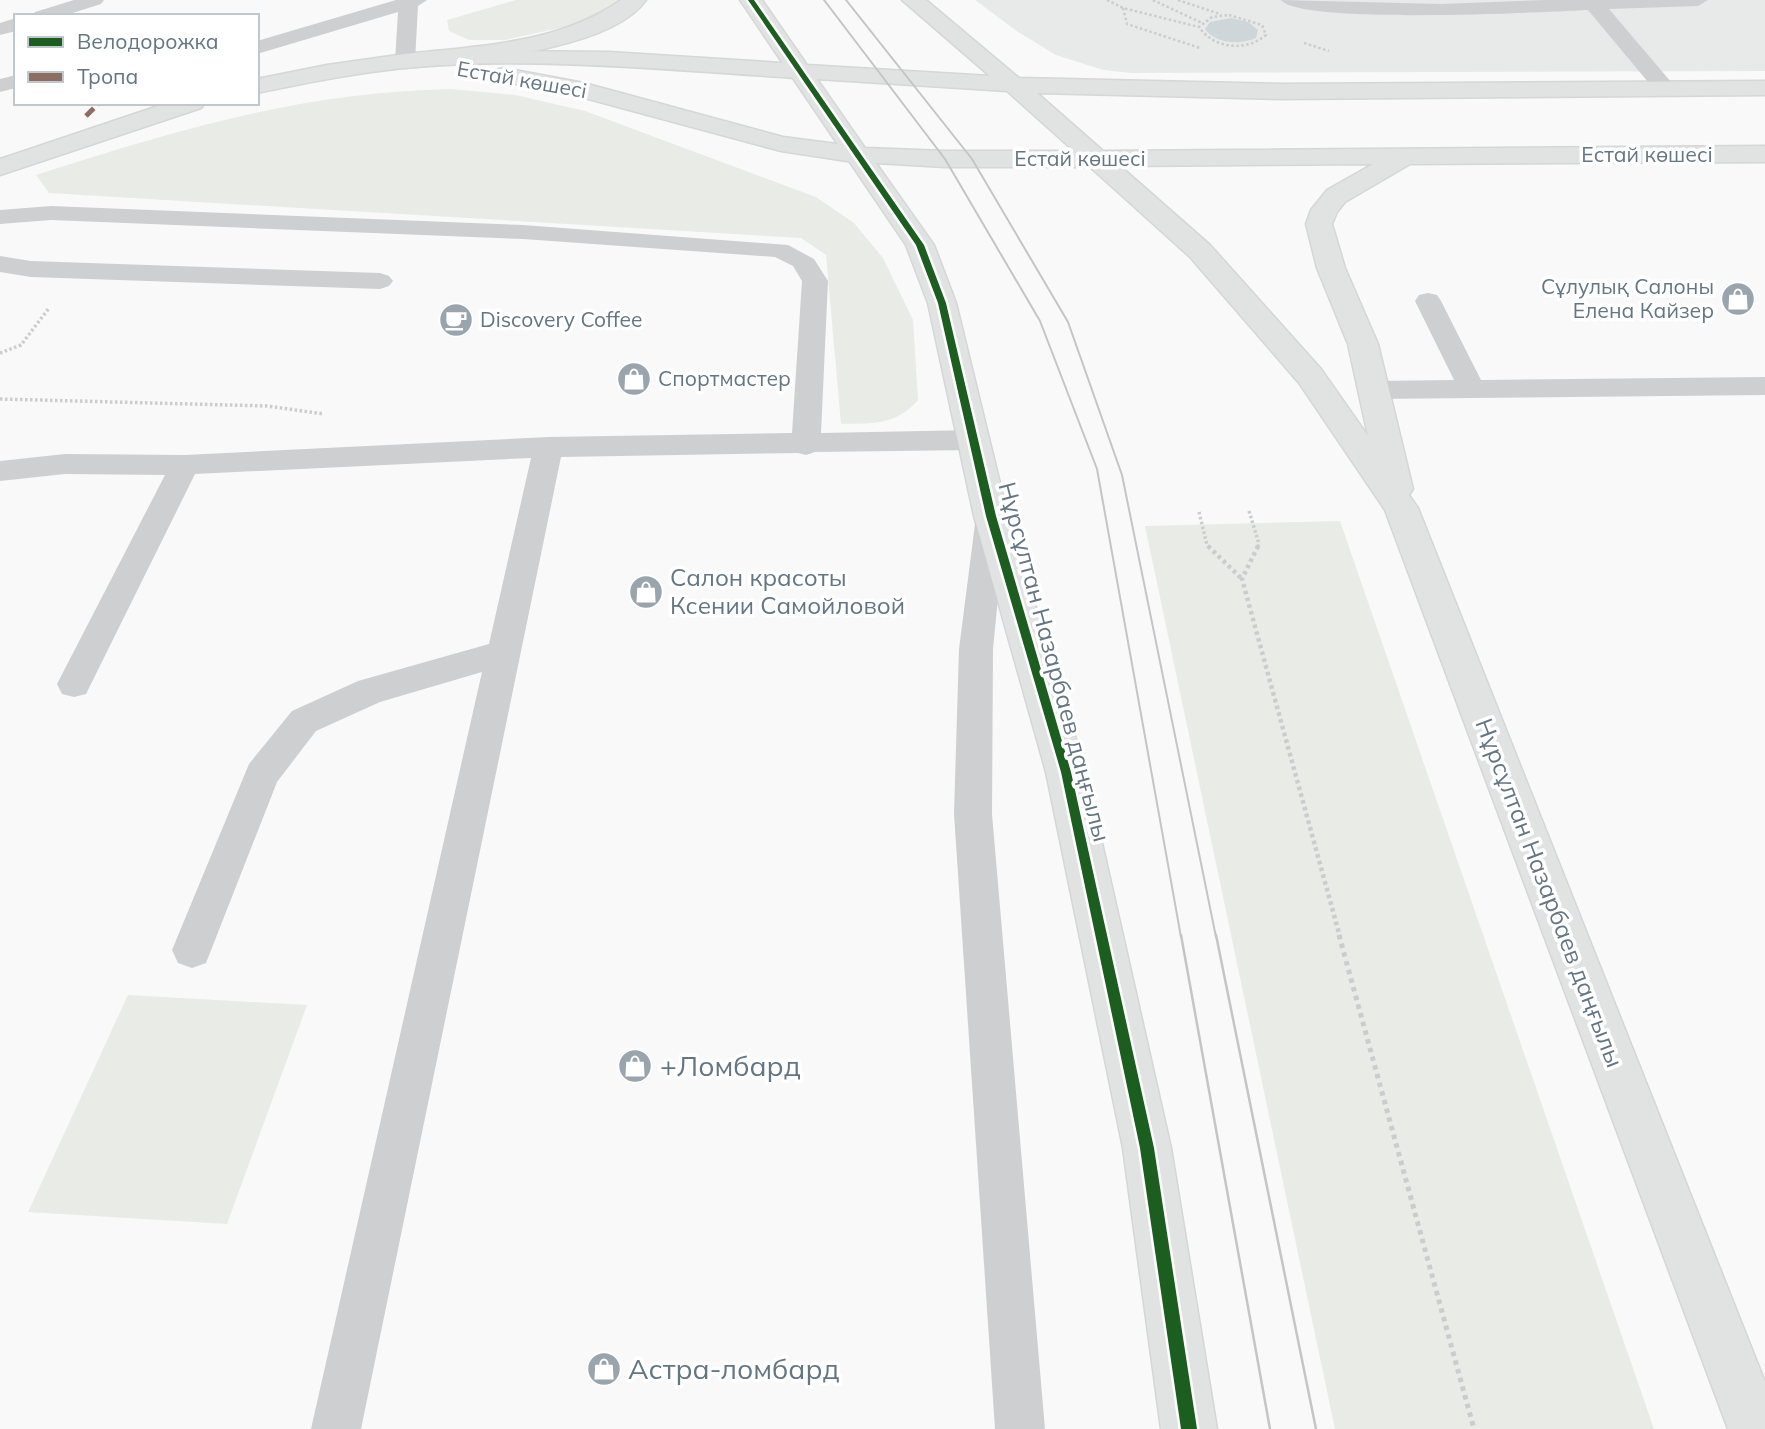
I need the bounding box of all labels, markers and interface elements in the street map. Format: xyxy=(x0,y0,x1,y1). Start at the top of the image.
legend xyxy=(14,14,259,105)
text: Велодорожка xyxy=(77,28,219,54)
street label: Естай көшесі xyxy=(455,55,589,103)
text: Тропа xyxy=(77,63,138,89)
street label: Естай көшесі xyxy=(1581,141,1713,167)
street label: Естай көшесі xyxy=(1014,145,1146,171)
place label: Сұлулық Салоны Елена Кайзер xyxy=(1541,273,1714,323)
shop icon: Сұлулық Салоны Елена Кайзер xyxy=(1719,280,1757,318)
cafe icon: Discovery Coffee xyxy=(437,301,475,339)
place label: Discovery Coffee xyxy=(480,306,642,332)
shop icon: Спортмастер xyxy=(615,360,653,398)
place label: Спортмастер xyxy=(658,365,791,391)
street label: Нұрсұлтан Назарбаев даңғылы xyxy=(992,479,1117,845)
place label: Салон красоты Ксении Самойловой xyxy=(670,562,905,620)
shop icon: Салон красоты Ксении Самойловой xyxy=(627,573,665,611)
street label: Нұрсұлтан Назарбаев даңғылы xyxy=(1469,714,1630,1071)
shop icon: +Ломбард xyxy=(616,1047,654,1085)
place label: +Ломбард xyxy=(660,1048,801,1083)
shop icon: Астра-ломбард xyxy=(585,1350,623,1388)
place label: Астра-ломбард xyxy=(628,1351,840,1386)

